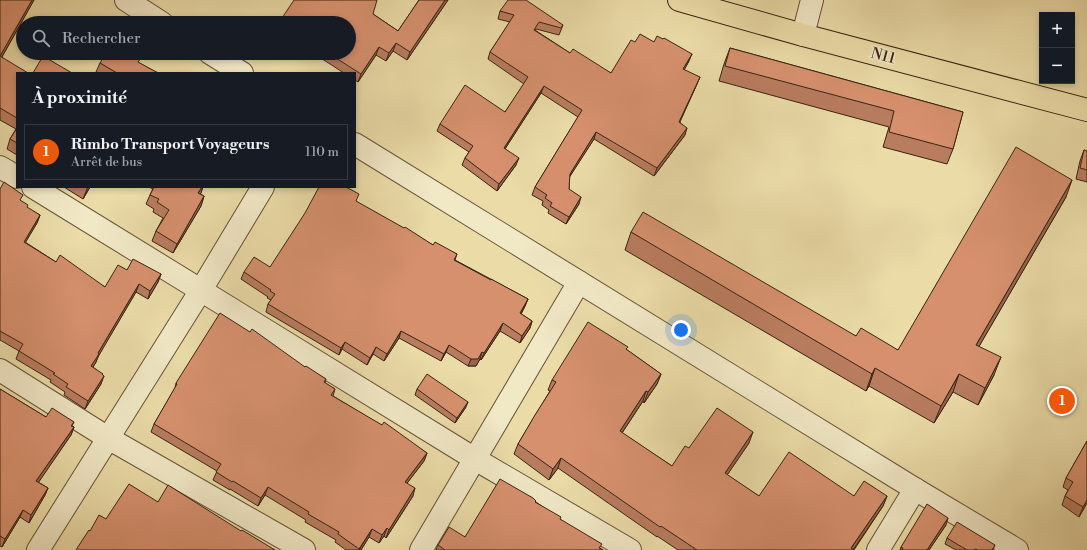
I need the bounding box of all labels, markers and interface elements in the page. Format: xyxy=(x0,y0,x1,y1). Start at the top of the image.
map controls xyxy=(1039,12,1075,84)
button: + xyxy=(1039,12,1075,48)
search box xyxy=(16,16,356,60)
icon: search xyxy=(30,27,52,49)
text: Rechercher xyxy=(62,29,141,48)
street label: N11 xyxy=(869,44,898,68)
button: − xyxy=(1039,48,1075,84)
text: À proximité xyxy=(32,87,127,109)
text: Rimbo Transport Voyageurs xyxy=(71,135,269,154)
text: 1 xyxy=(43,144,49,160)
text: 110 m xyxy=(305,144,339,160)
text: Arrêt de bus xyxy=(71,154,142,170)
your location xyxy=(671,320,691,340)
pin: 1 xyxy=(1049,386,1075,416)

